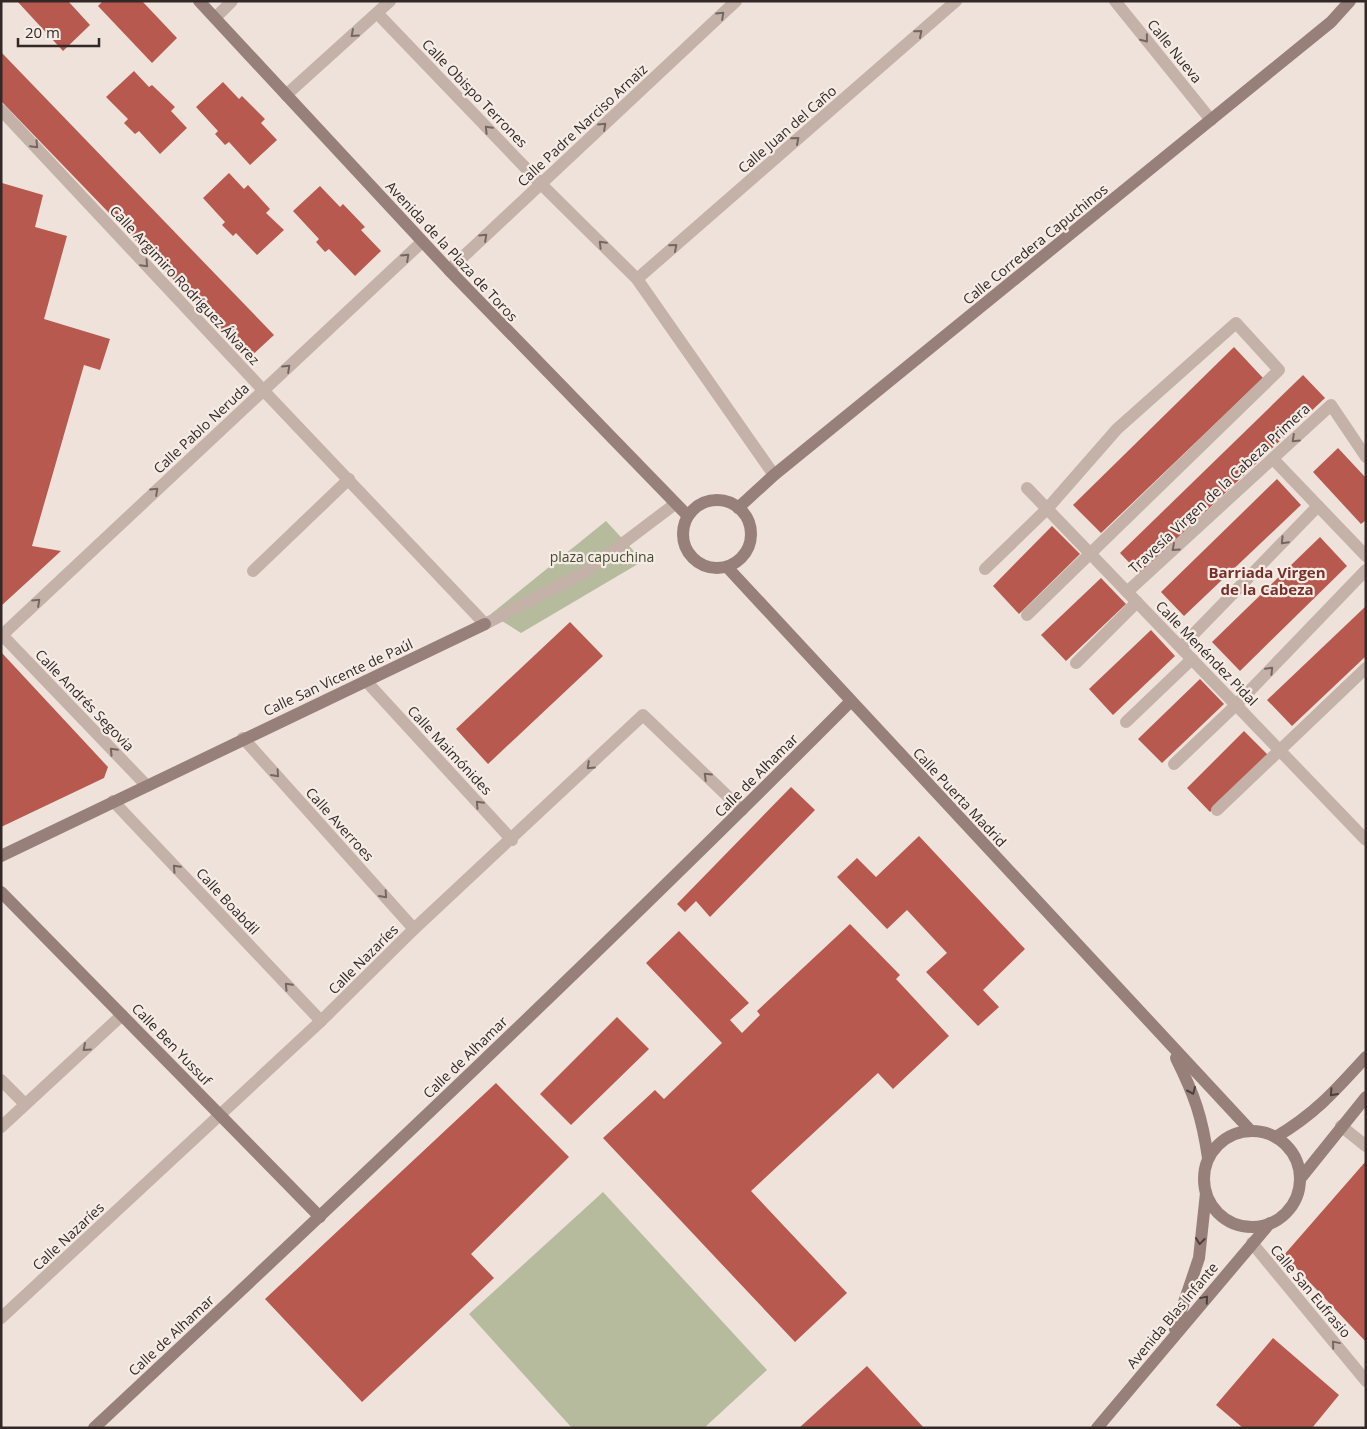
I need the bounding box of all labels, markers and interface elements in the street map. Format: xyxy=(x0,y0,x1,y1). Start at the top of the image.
one-way arrow xyxy=(716,12,725,21)
scale bar xyxy=(18,15,99,47)
street label: Calle Nueva xyxy=(1143,15,1207,87)
text: 20 m xyxy=(25,22,60,42)
one-way arrow xyxy=(350,28,359,37)
one-way arrow xyxy=(913,31,922,39)
one-way arrow xyxy=(1140,33,1148,42)
street label: Calle Obispo Terrones xyxy=(418,35,532,152)
street label: Calle Padre Narciso Arnaiz xyxy=(513,59,651,190)
street label: Calle Juan del Caño xyxy=(734,81,840,177)
one-way arrow xyxy=(597,123,606,132)
one-way arrow xyxy=(485,125,494,134)
one-way arrow xyxy=(791,137,800,146)
one-way arrow xyxy=(29,140,38,149)
street label: Avenida de la Plaza de Toros xyxy=(382,177,522,326)
street label: Calle Corredera Capuchinos xyxy=(958,179,1112,309)
street label: Calle Argimiro Rodríguez Álvarez xyxy=(106,201,264,369)
one-way arrow xyxy=(479,234,488,243)
one-way arrow xyxy=(599,241,608,250)
one-way arrow xyxy=(668,243,677,252)
one-way arrow xyxy=(400,254,409,263)
one-way arrow xyxy=(139,259,148,268)
one-way arrow xyxy=(281,365,290,374)
street label: Calle Pablo Neruda xyxy=(149,379,253,477)
street label: Travesía Virgen de la Cabeza Primera xyxy=(1124,399,1314,577)
one-way arrow xyxy=(1292,433,1301,442)
one-way arrow xyxy=(150,488,159,497)
one-way arrow xyxy=(1281,535,1290,544)
one-way arrow xyxy=(1172,542,1181,551)
park label: plaza capuchina xyxy=(550,547,654,566)
district label: Barriada Virgen de la Cabeza xyxy=(1208,562,1326,599)
street label: Calle Menéndez Pidal xyxy=(1152,596,1262,710)
one-way arrow xyxy=(31,599,40,608)
street label: Calle San Vicente de Paúl xyxy=(260,634,416,720)
street label: Calle Andrés Segovia xyxy=(31,645,139,755)
one-way arrow xyxy=(1264,667,1273,676)
street label: Calle Maimónides xyxy=(404,701,497,799)
street label: Calle de Alhamar xyxy=(710,729,802,821)
street label: Calle Puerta Madrid xyxy=(909,743,1011,851)
one-way arrow xyxy=(110,748,119,757)
one-way arrow xyxy=(587,760,596,769)
one-way arrow xyxy=(270,769,279,778)
one-way arrow xyxy=(704,773,713,782)
street label: Calle Averroes xyxy=(302,783,378,865)
one-way arrow xyxy=(476,800,485,809)
one-way arrow xyxy=(173,864,182,873)
street label: Calle Boabdil xyxy=(192,864,264,938)
one-way arrow xyxy=(378,890,387,899)
street label: Calle Nazaríes xyxy=(324,920,402,998)
one-way arrow xyxy=(285,982,294,991)
street label: Calle Ben Yussuf xyxy=(128,999,217,1090)
street label: Calle de Alhamar xyxy=(419,1012,512,1102)
one-way arrow xyxy=(83,1042,92,1051)
one-way arrow xyxy=(1186,1086,1197,1095)
one-way arrow xyxy=(1330,1088,1339,1097)
street label: Calle Nazaríes xyxy=(28,1198,108,1274)
one-way arrow xyxy=(1195,1237,1206,1245)
street label: Calle San Eufrasio xyxy=(1266,1240,1356,1342)
street label: Avenida Blas Infante xyxy=(1122,1258,1222,1372)
street label: Calle de Alhamar xyxy=(124,1290,218,1380)
one-way arrow xyxy=(1199,1296,1208,1305)
one-way arrow xyxy=(1332,1341,1340,1350)

